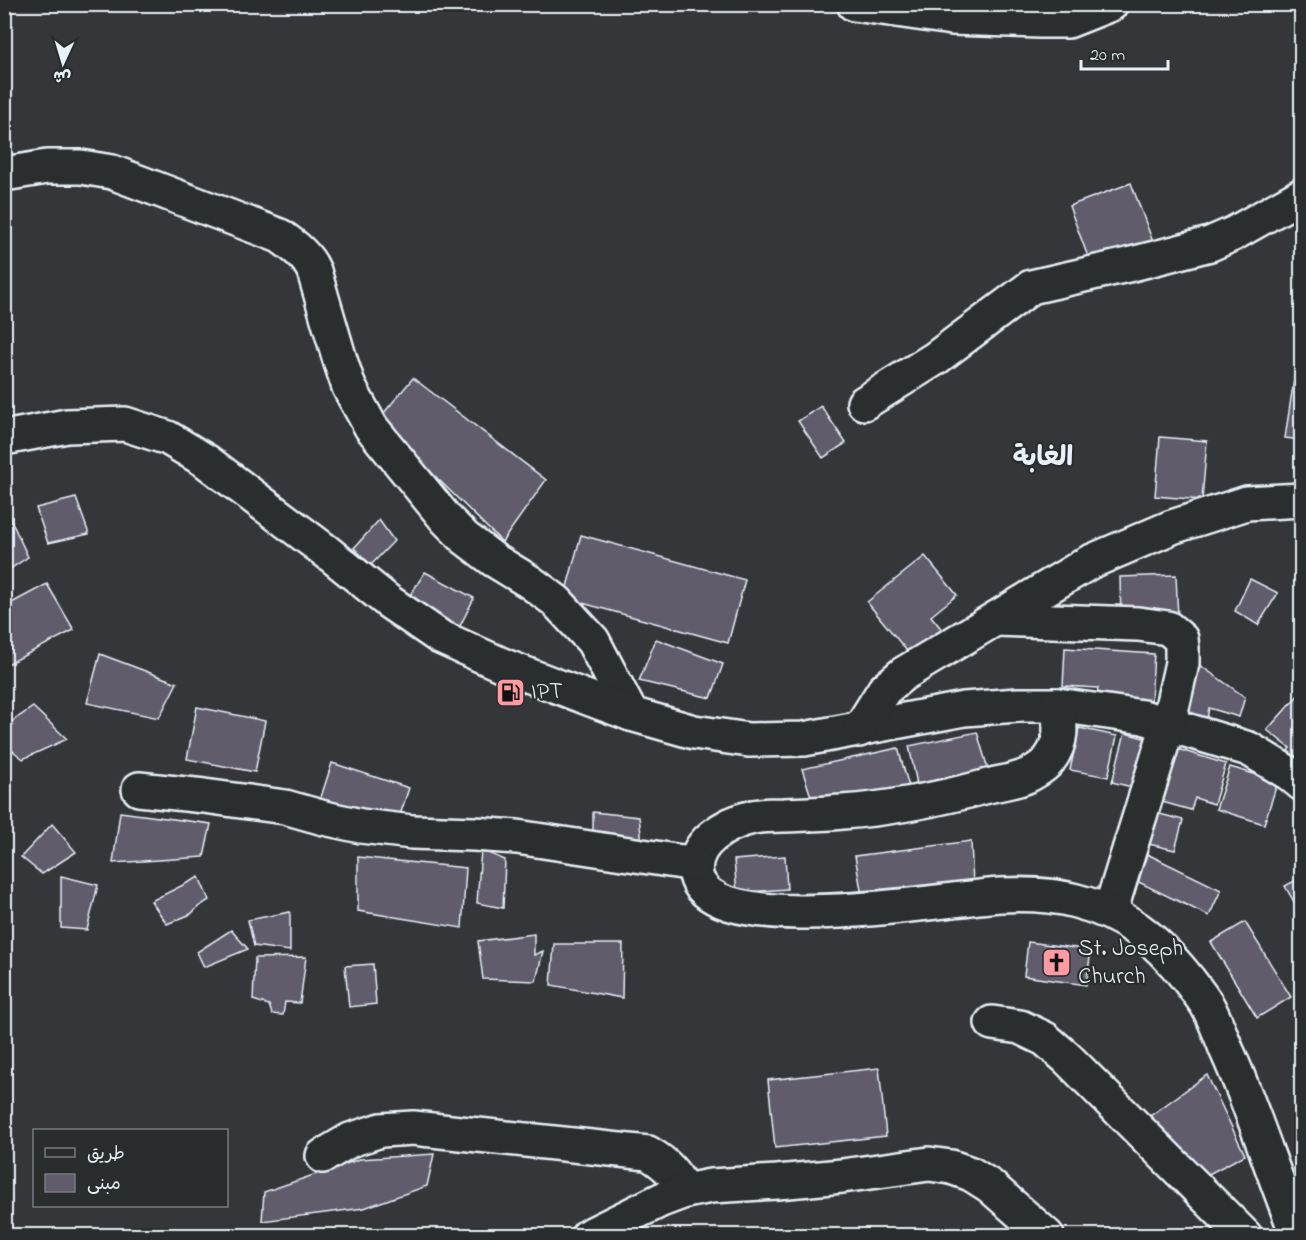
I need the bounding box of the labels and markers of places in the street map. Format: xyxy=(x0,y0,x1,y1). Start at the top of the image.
place label: IPT xyxy=(531,675,563,710)
fuel station icon: IPT xyxy=(494,676,526,708)
place label: St. Joseph Church xyxy=(1078,932,1183,995)
church icon: St. Joseph Church xyxy=(1041,947,1073,979)

